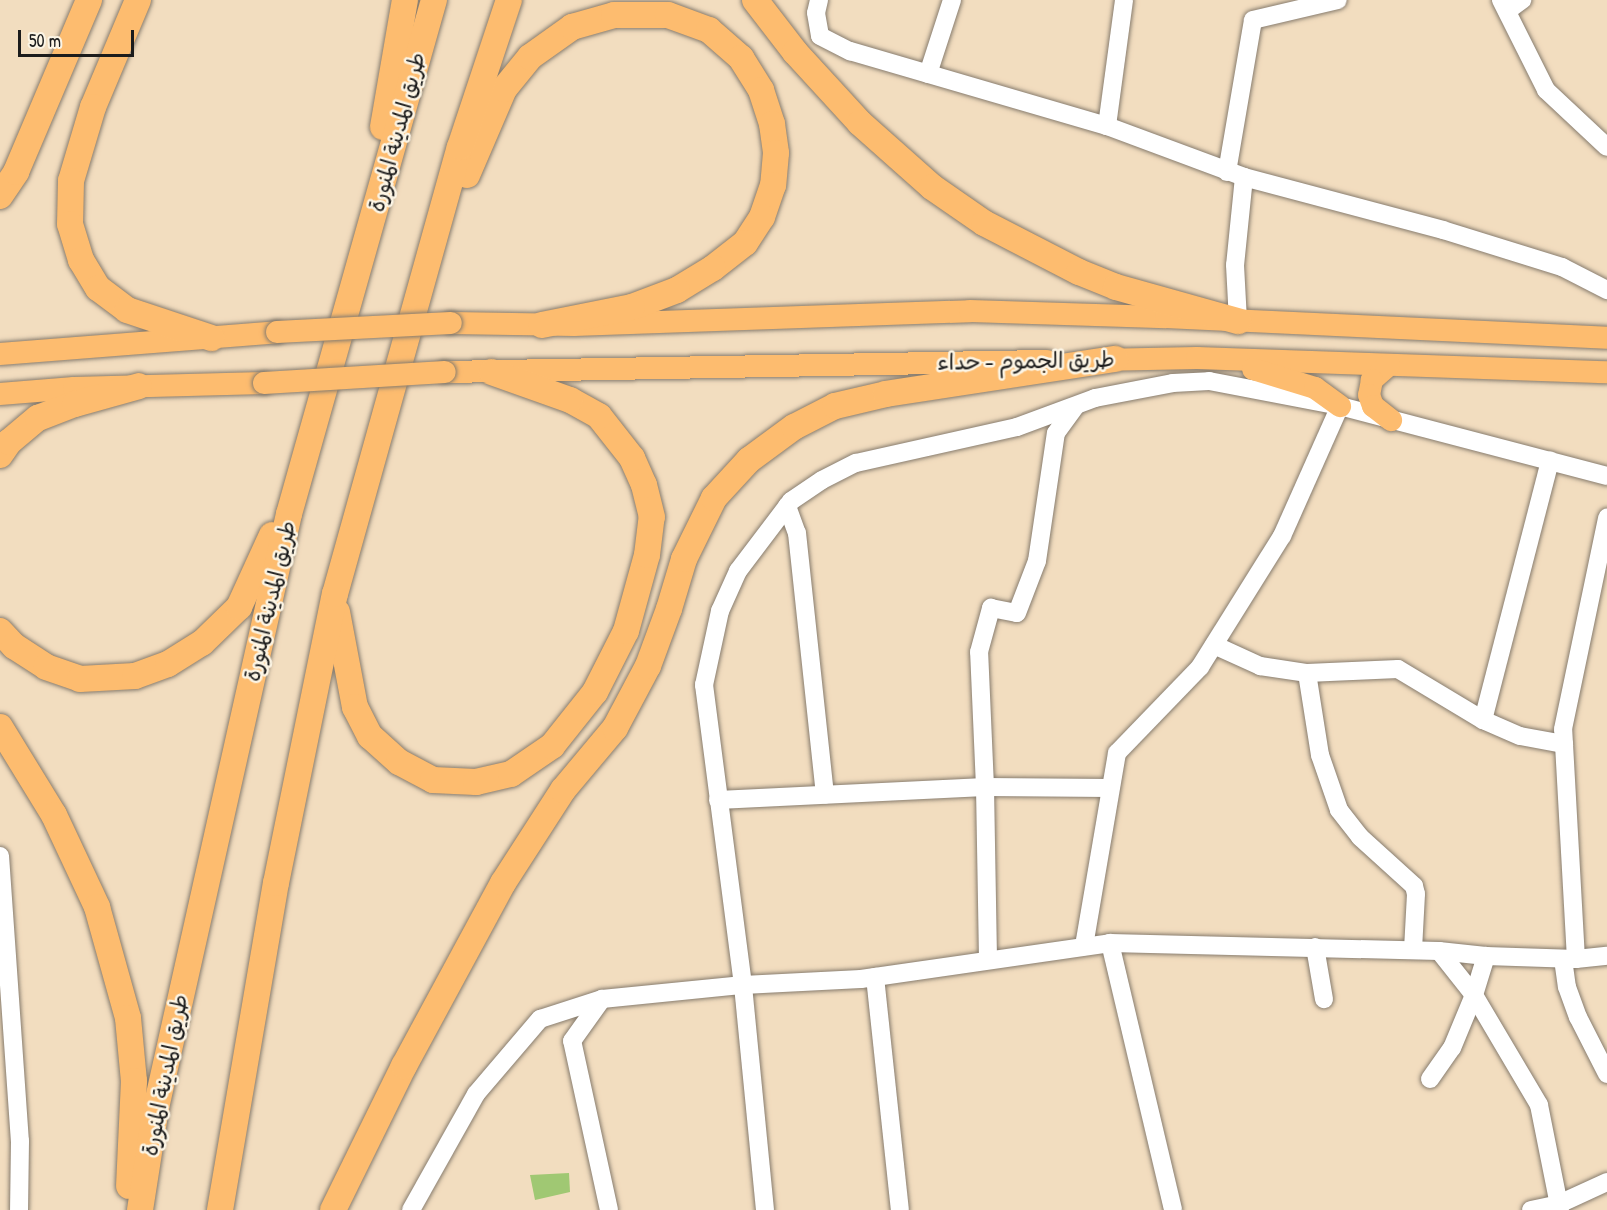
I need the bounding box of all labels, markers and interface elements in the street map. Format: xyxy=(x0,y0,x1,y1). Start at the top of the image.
scale bar xyxy=(21,18,136,56)
text: 50 m xyxy=(29,28,61,53)
street label: طريق المدينة المنورة xyxy=(363,49,431,215)
street label: طريق الجموم - حداء xyxy=(937,346,1115,376)
street label: طريق المدينة المنورة xyxy=(239,518,301,684)
street label: طريق المدينة المنورة xyxy=(136,992,194,1158)

